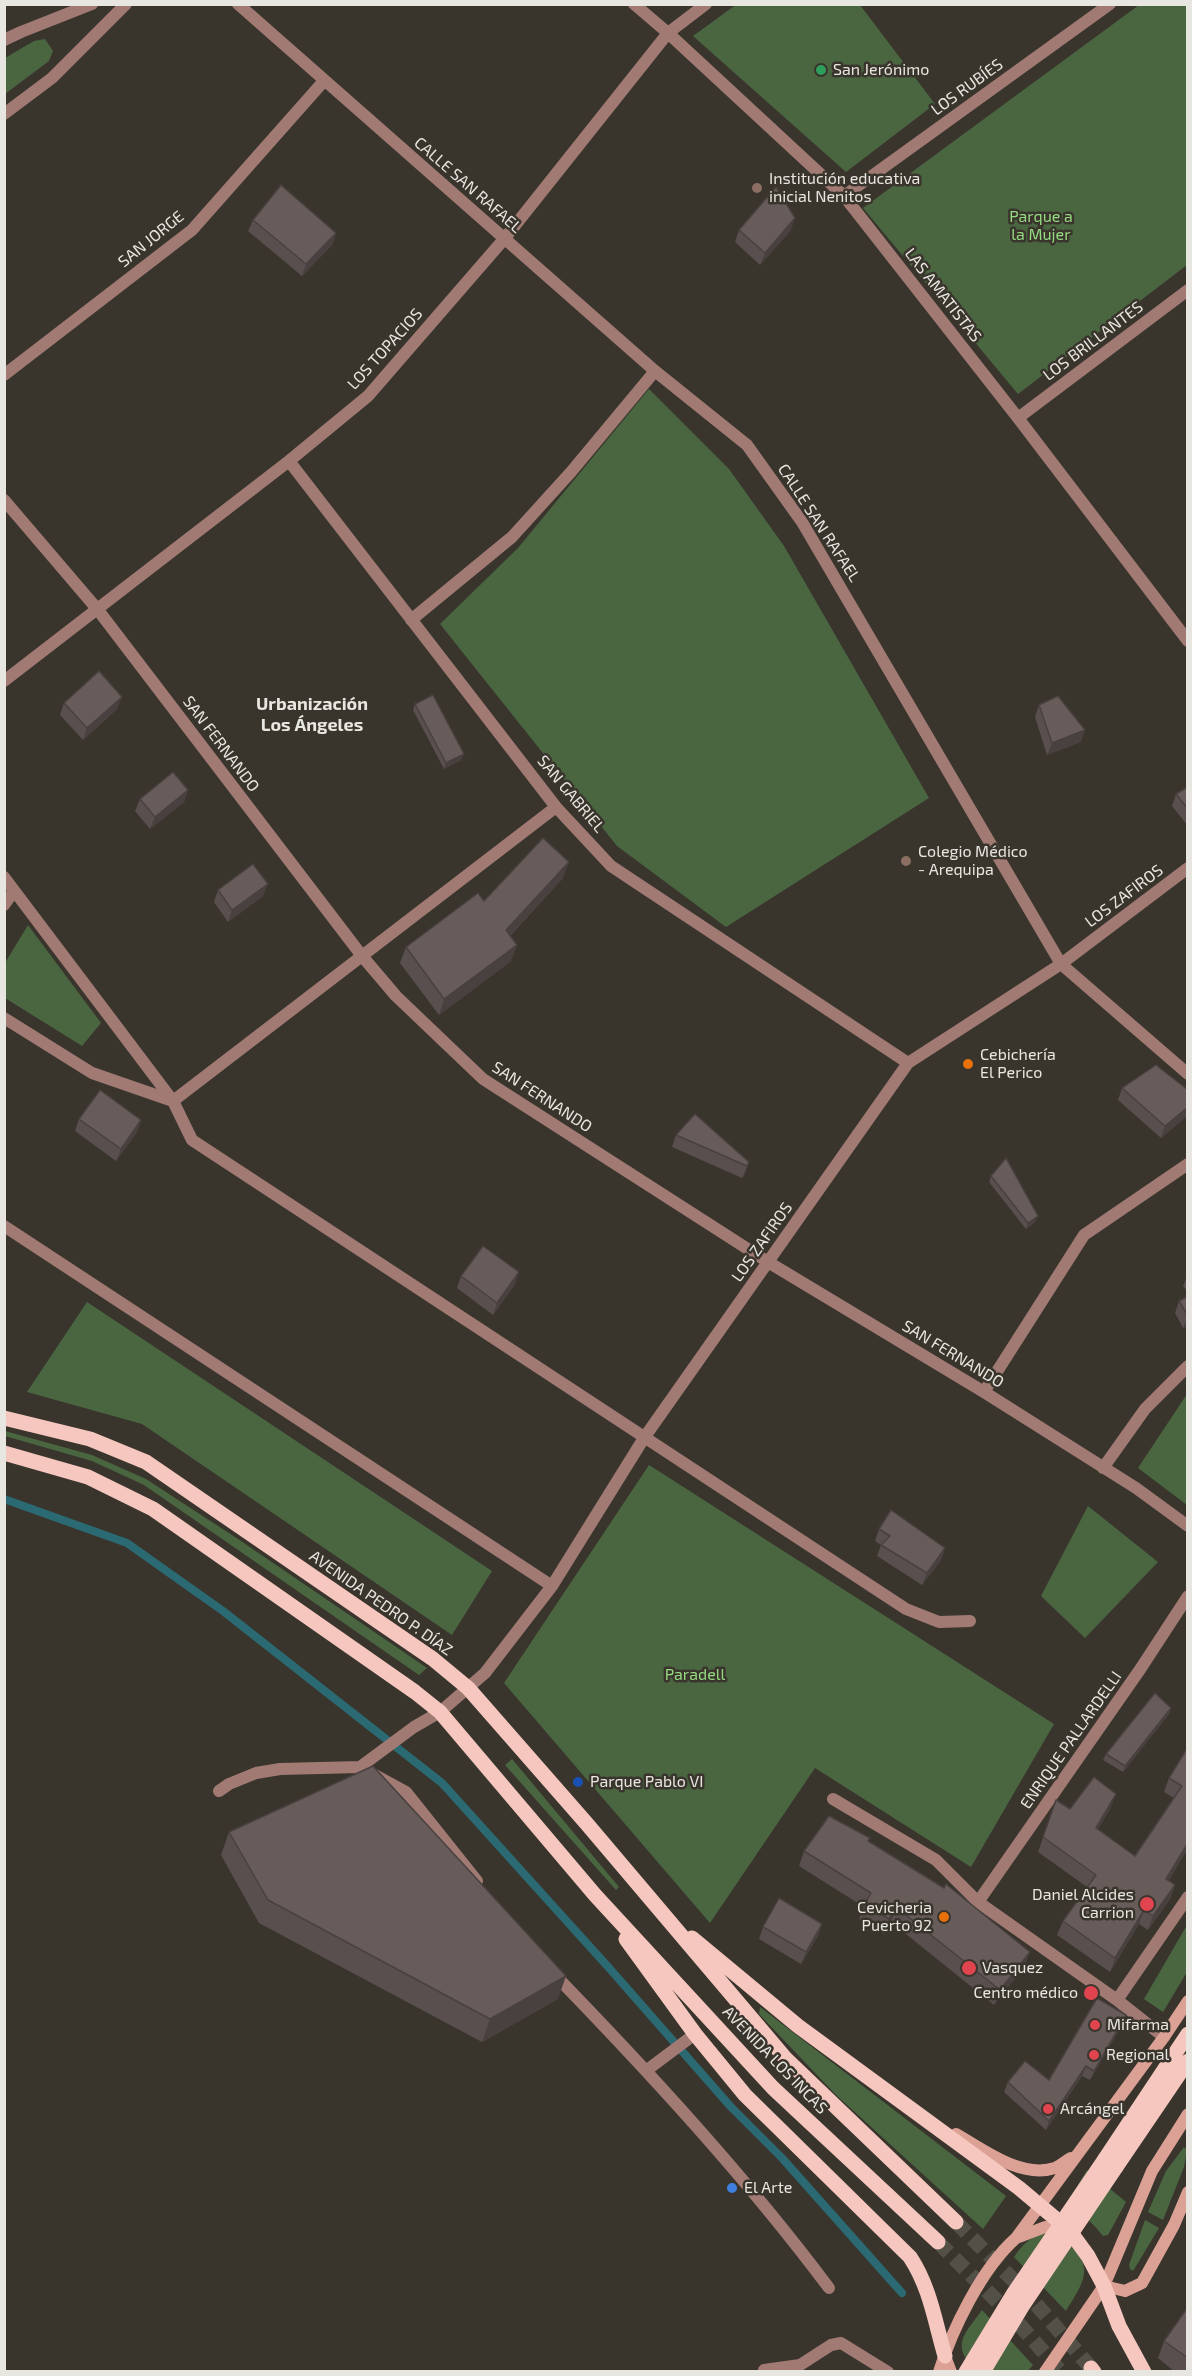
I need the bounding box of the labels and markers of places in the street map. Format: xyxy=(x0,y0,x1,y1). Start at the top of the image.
place label: San Jerónimo xyxy=(833,60,929,80)
marker: San Jerónimo xyxy=(814,63,828,77)
place label: Institución educativa inicial Nenitos xyxy=(769,169,920,207)
marker: Institución educativa inicial Nenitos xyxy=(750,181,764,195)
place label: Colegio Médico - Arequipa xyxy=(918,842,1028,880)
marker: Colegio Médico - Arequipa xyxy=(899,854,913,868)
place label: Cebichería El Perico xyxy=(980,1045,1056,1083)
marker: Cebichería El Perico xyxy=(961,1057,975,1071)
place label: Parque Pablo VI xyxy=(590,1772,703,1792)
marker: Parque Pablo VI xyxy=(571,1775,585,1789)
place label: Daniel Alcides Carrion xyxy=(1032,1885,1134,1923)
marker: Daniel Alcides Carrion xyxy=(1138,1895,1156,1913)
place label: Cevicheria Puerto 92 xyxy=(857,1898,932,1936)
marker: Cevicheria Puerto 92 xyxy=(937,1910,951,1924)
place label: Vasquez xyxy=(982,1958,1043,1978)
marker: Vasquez xyxy=(960,1959,978,1977)
place label: Centro médico xyxy=(974,1983,1078,2003)
marker: Centro médico xyxy=(1082,1984,1100,2002)
place label: Mifarma xyxy=(1107,2015,1169,2035)
marker: Mifarma xyxy=(1088,2018,1102,2032)
place label: Regional xyxy=(1106,2045,1169,2065)
marker: Regional xyxy=(1087,2048,1101,2062)
place label: Arcángel xyxy=(1060,2099,1124,2119)
marker: Arcángel xyxy=(1041,2102,1055,2116)
place label: El Arte xyxy=(744,2178,792,2198)
marker: El Arte xyxy=(725,2181,739,2195)

